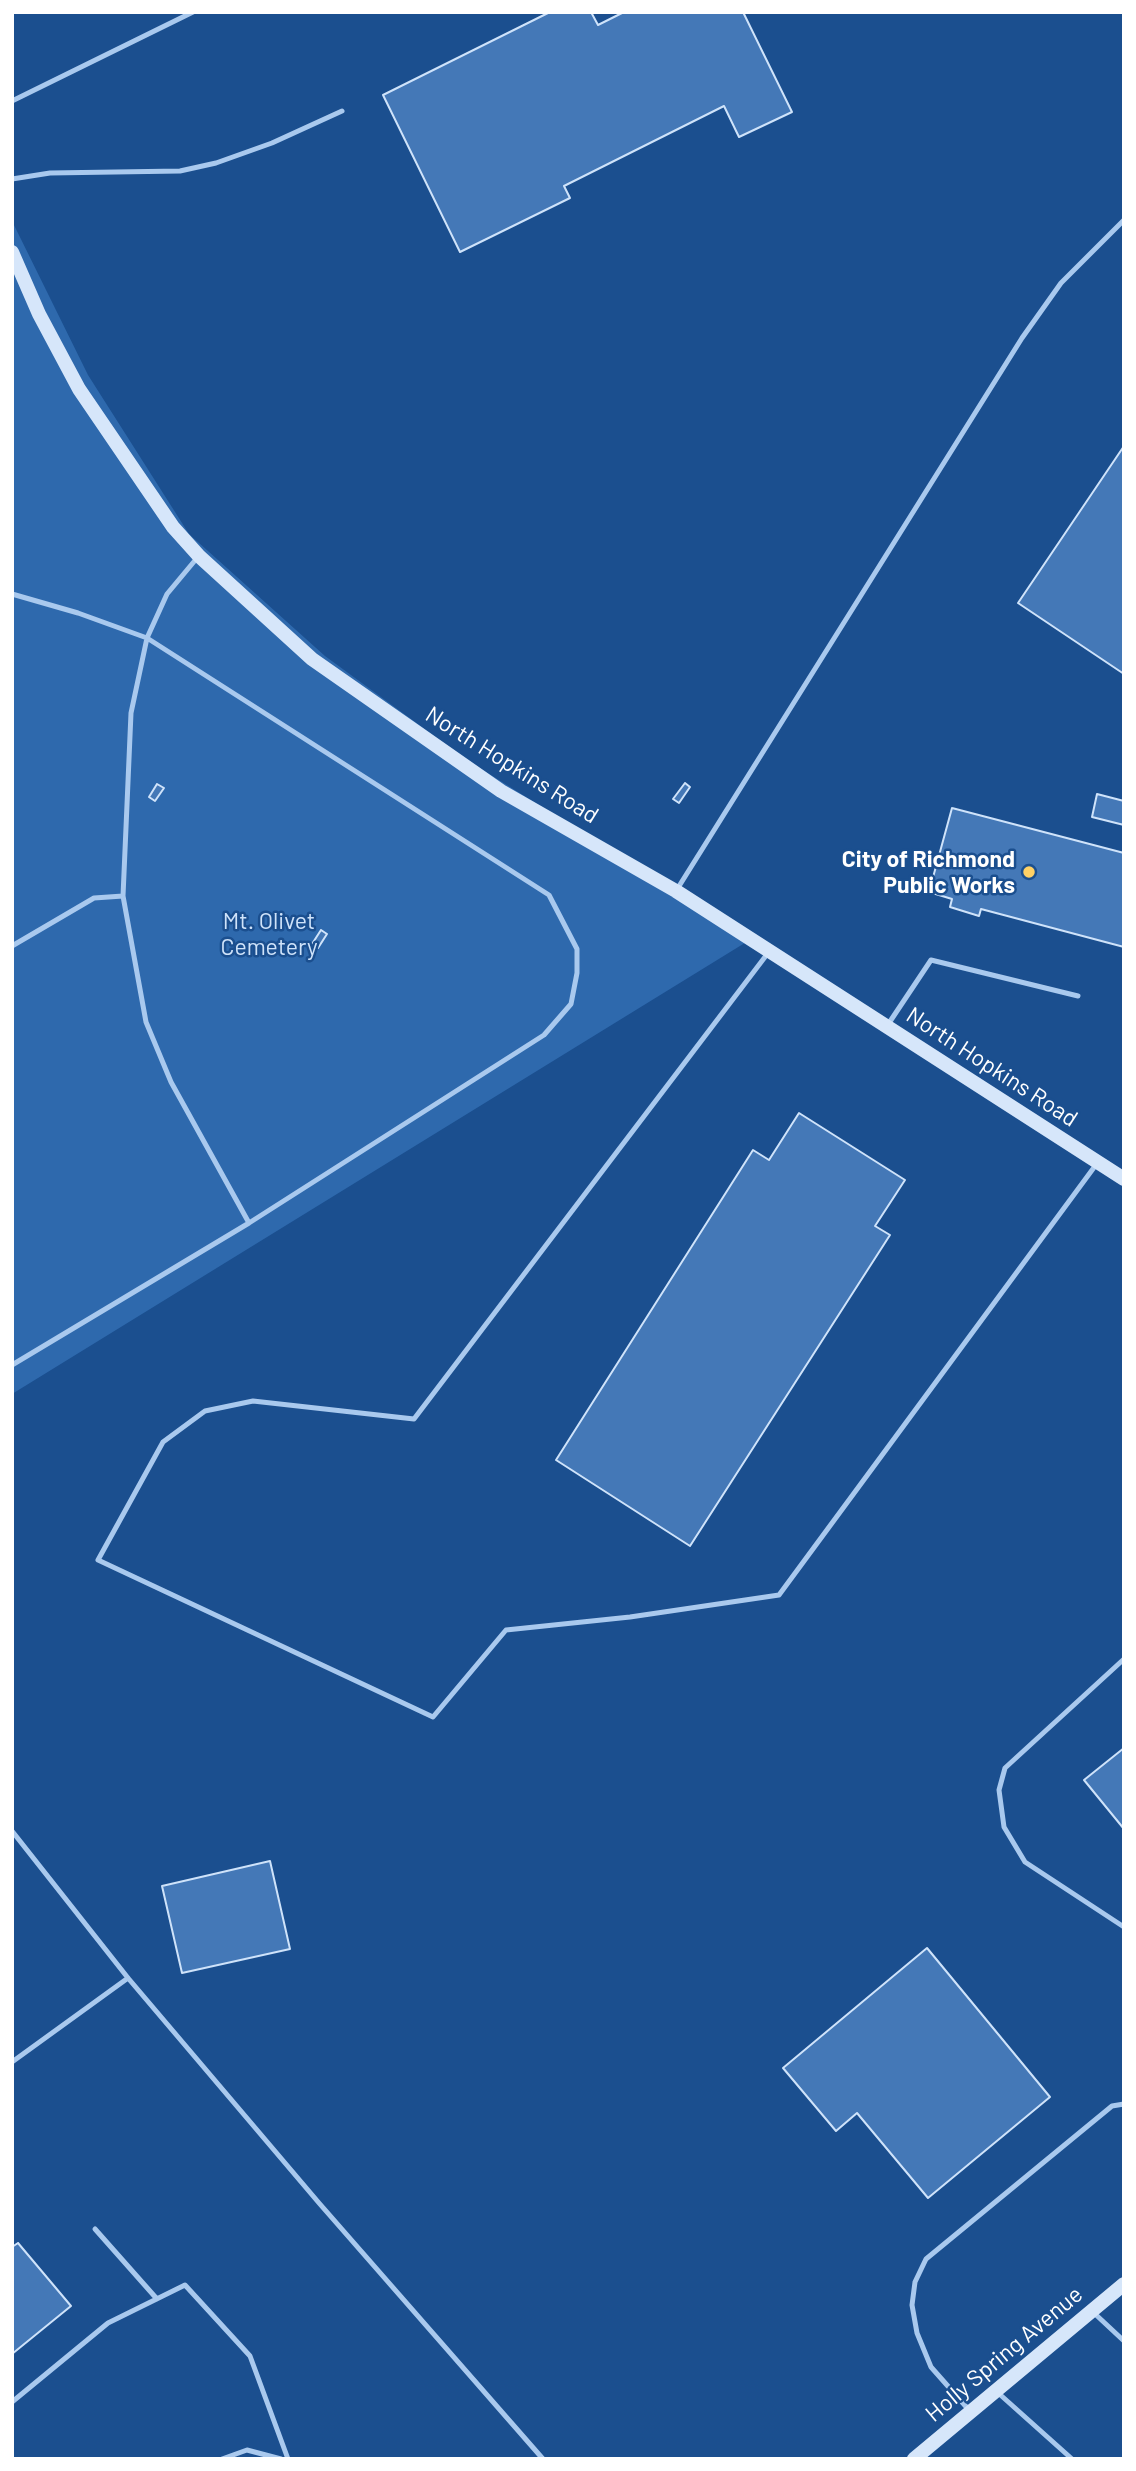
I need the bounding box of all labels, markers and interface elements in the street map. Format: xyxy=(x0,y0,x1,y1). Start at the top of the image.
street label: North Hopkins Road xyxy=(420,701,604,829)
place label: City of Richmond Public Works xyxy=(842,845,1015,899)
marker: City of Richmond Public Works xyxy=(1021,864,1037,880)
park label: Mt. Olivet Cemetery xyxy=(220,907,318,961)
street label: North Hopkins Road xyxy=(901,1001,1083,1133)
street label: Holly Spring Avenue xyxy=(920,2280,1088,2428)

